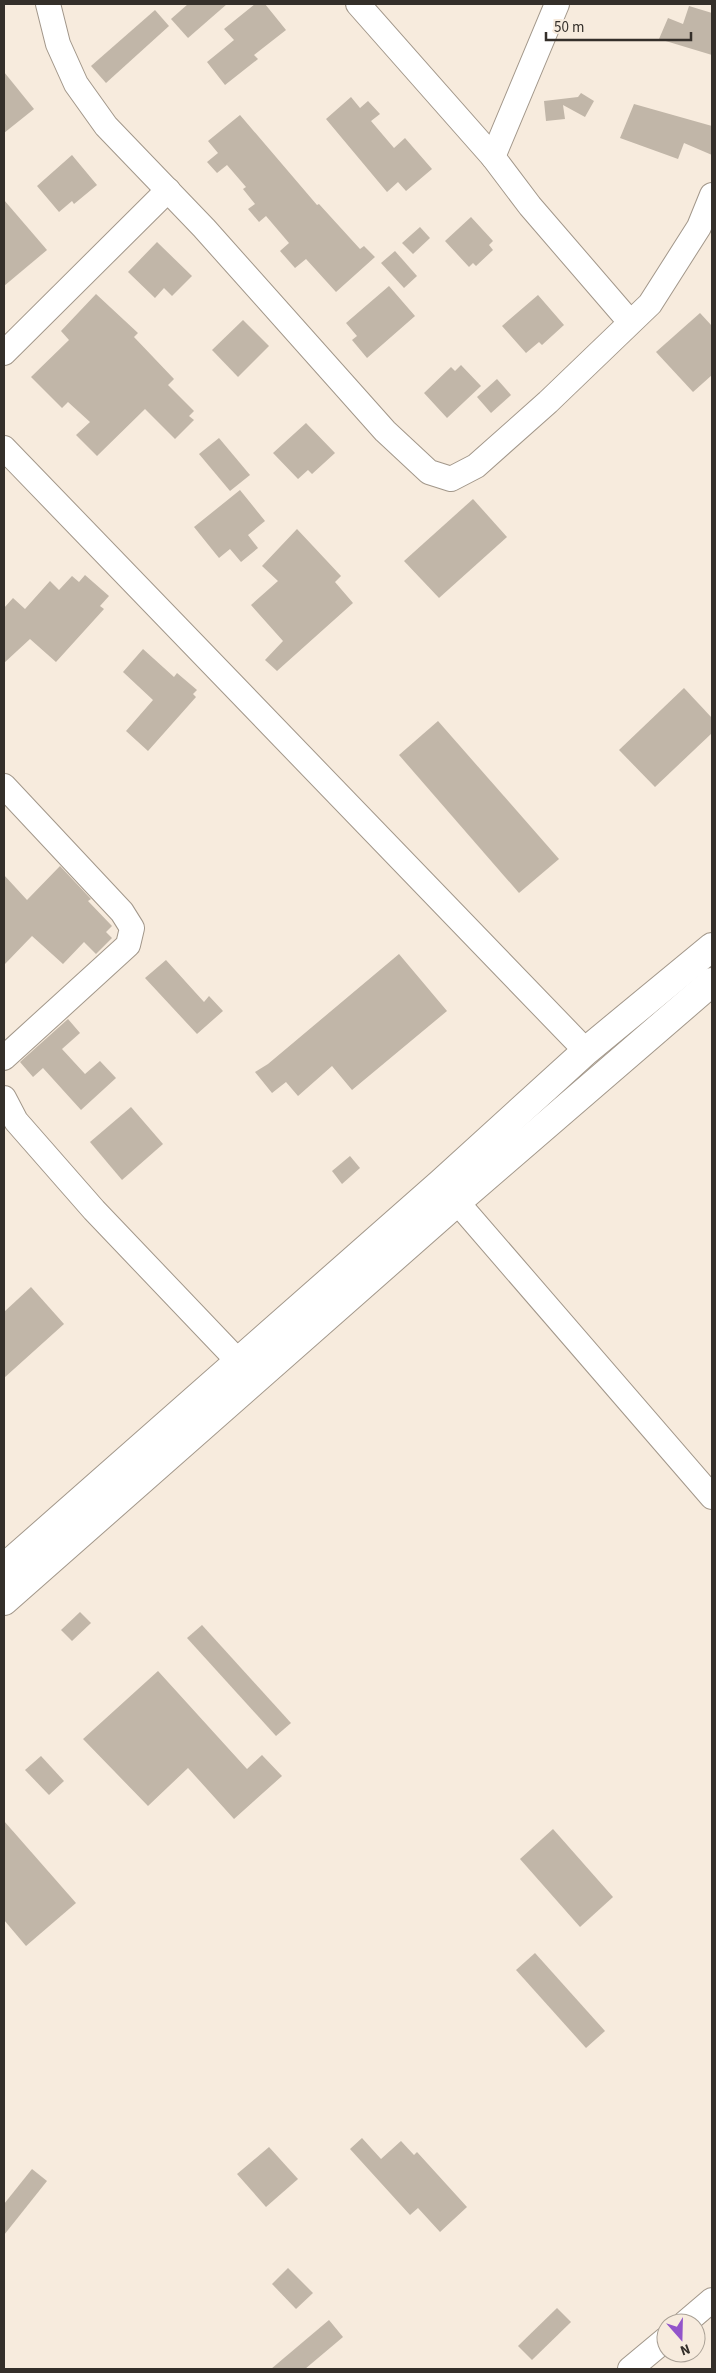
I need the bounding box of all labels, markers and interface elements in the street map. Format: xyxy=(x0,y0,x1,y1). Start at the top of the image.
scale bar xyxy=(546,10,691,42)
text: 50 m xyxy=(554,17,584,38)
north arrow xyxy=(656,2313,706,2363)
text: N xyxy=(677,2338,693,2360)

